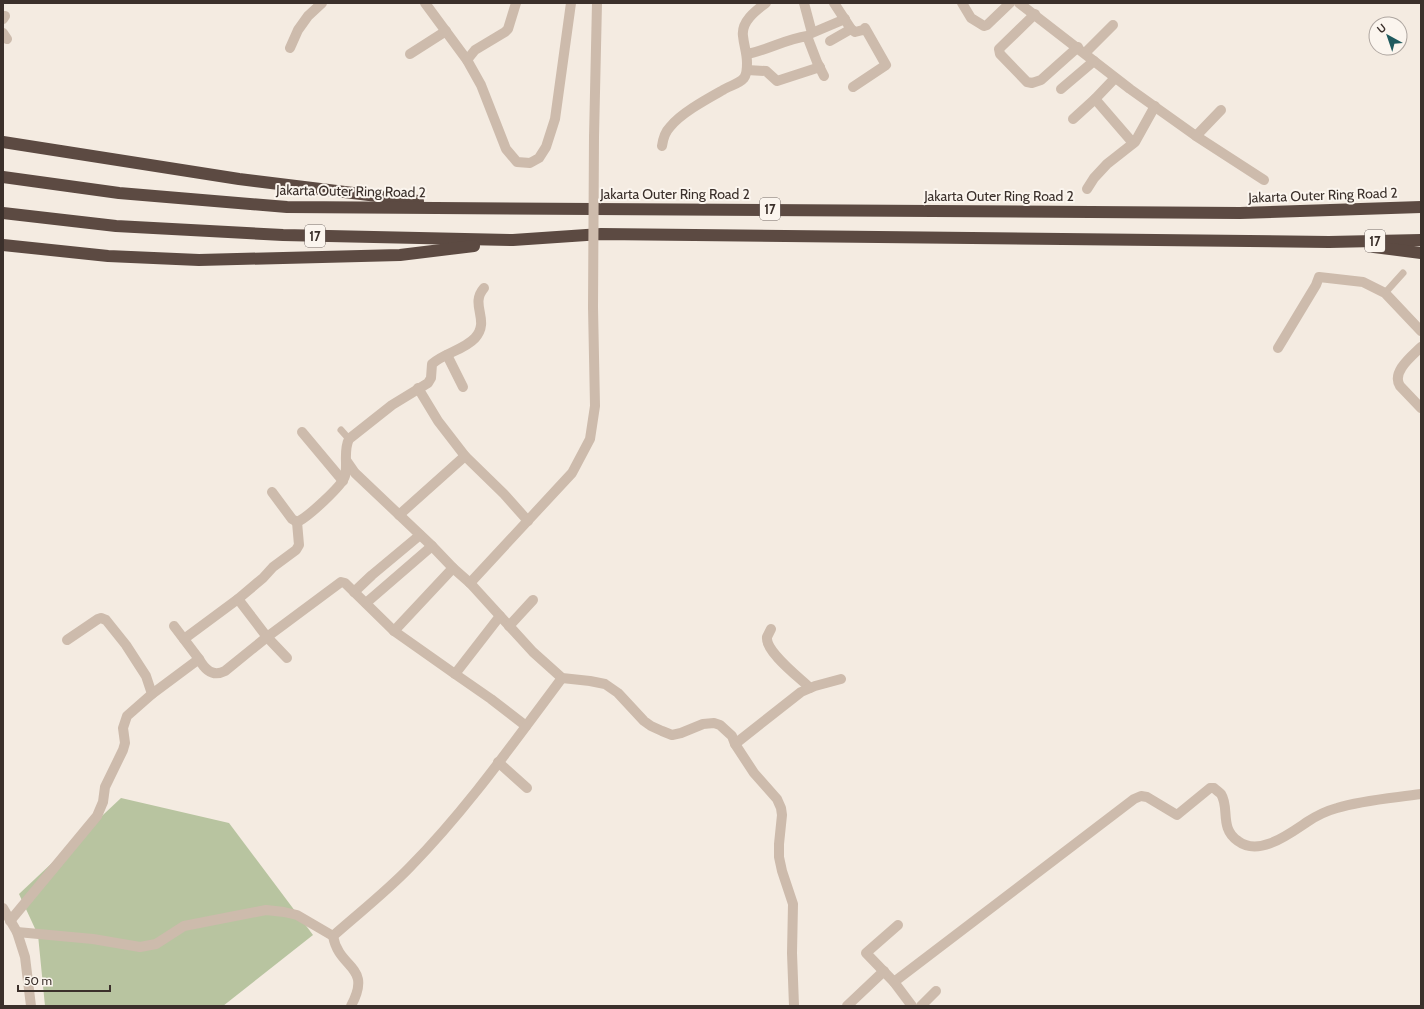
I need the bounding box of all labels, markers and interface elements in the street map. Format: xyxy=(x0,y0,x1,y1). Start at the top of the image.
north arrow xyxy=(1368,16,1408,56)
text: U xyxy=(1374,20,1389,36)
street label: Jakarta Outer Ring Road 2 xyxy=(275,181,426,201)
street label: Jakarta Outer Ring Road 2 xyxy=(1247,183,1398,207)
street label: Jakarta Outer Ring Road 2 xyxy=(599,185,750,203)
street label: Jakarta Outer Ring Road 2 xyxy=(923,187,1074,205)
road number: 17 xyxy=(760,198,780,220)
road number: 17 xyxy=(305,225,325,247)
road number: 17 xyxy=(1365,230,1385,252)
scale bar xyxy=(18,967,110,993)
text: 50 m xyxy=(24,973,52,988)

